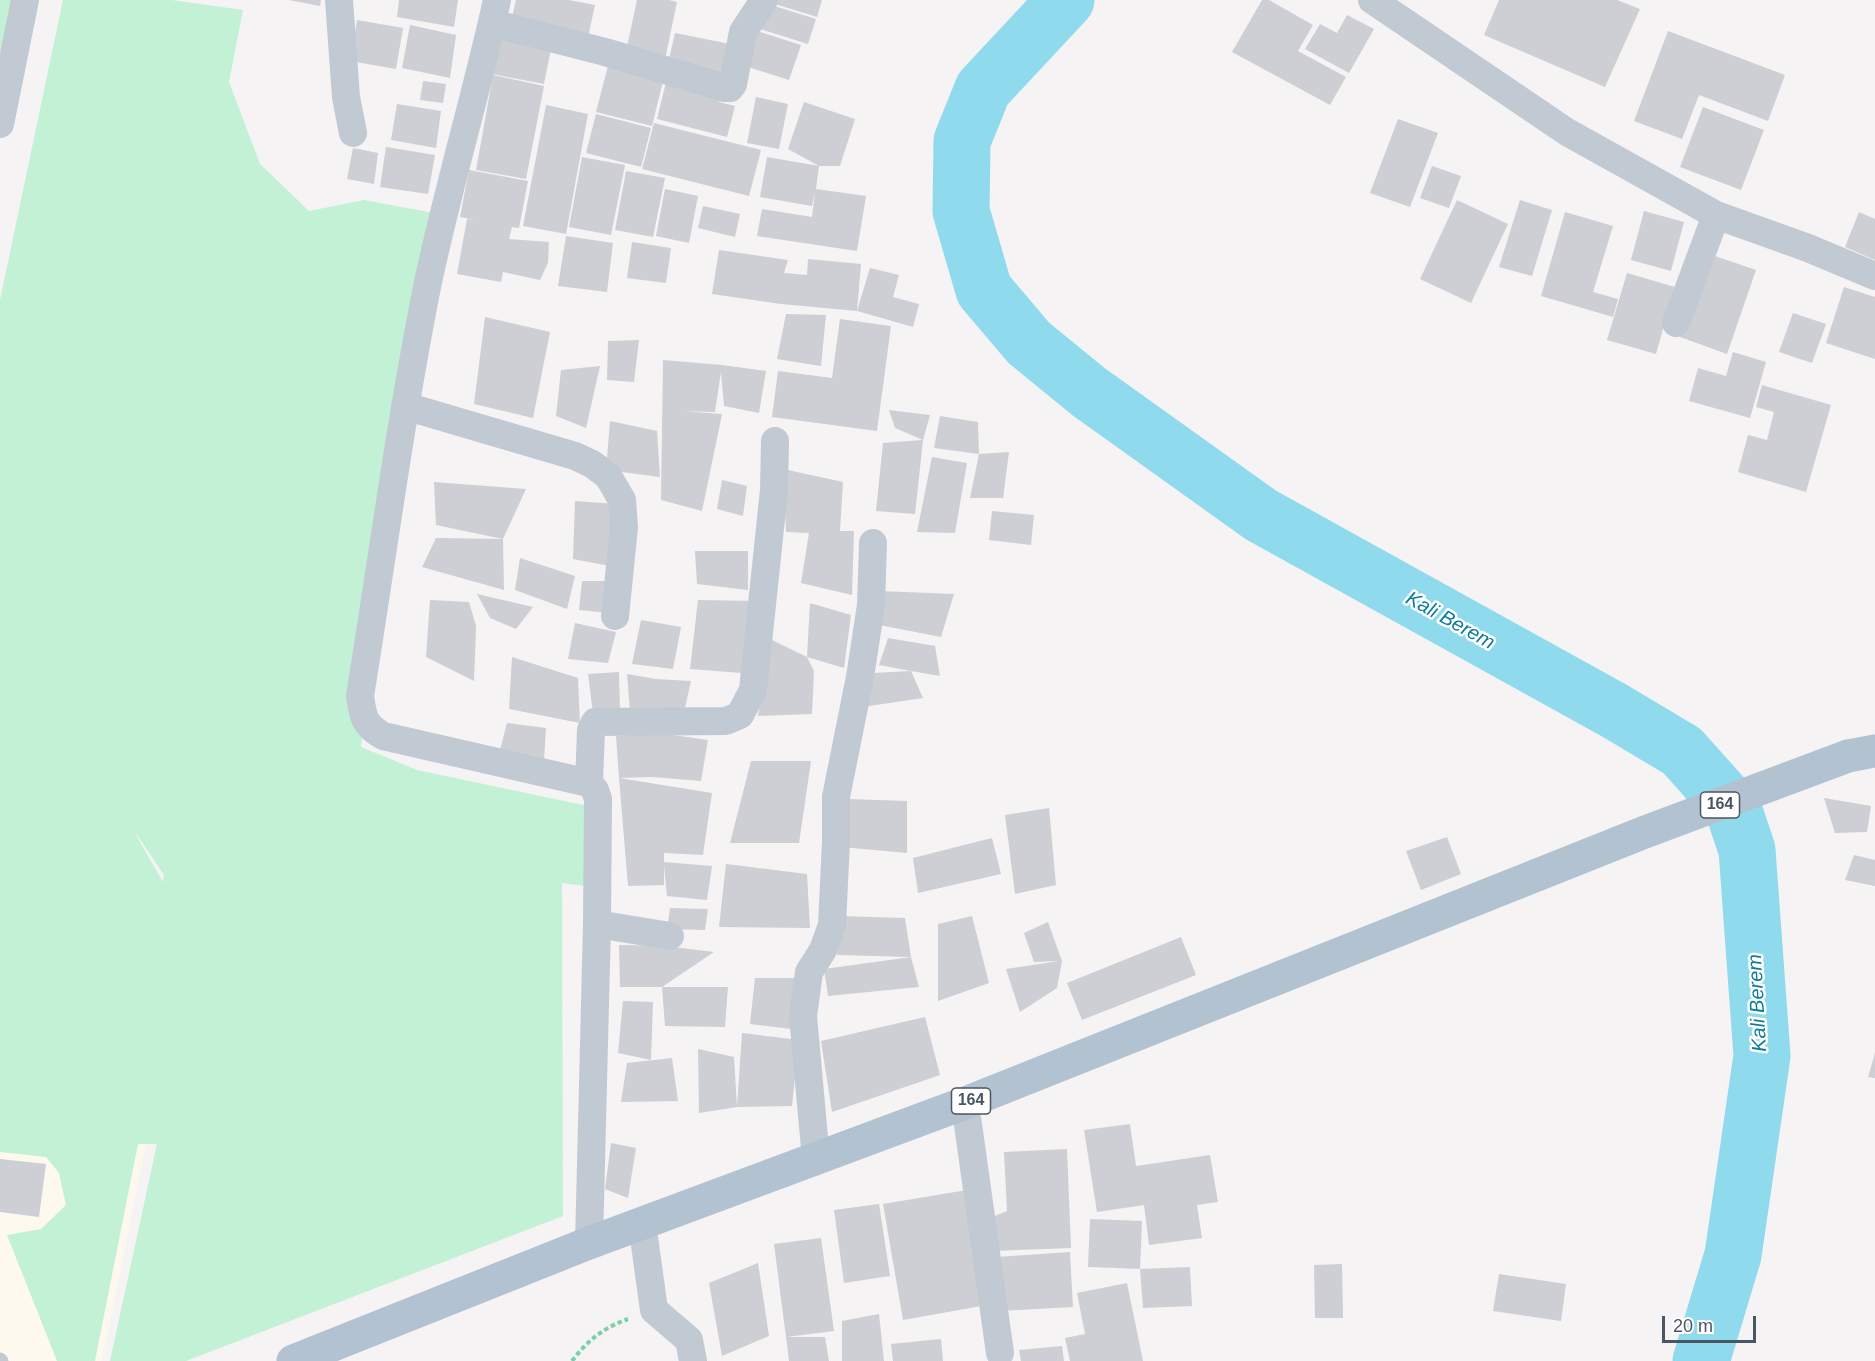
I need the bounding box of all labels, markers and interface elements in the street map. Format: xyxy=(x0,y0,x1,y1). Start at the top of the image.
water label: Kali Berem xyxy=(1401,587,1499,655)
road number: 164 xyxy=(1700,792,1740,818)
water label: Kali Berem xyxy=(1743,954,1773,1052)
road number: 164 xyxy=(952,1088,990,1114)
scale bar xyxy=(1665,1304,1760,1342)
text: 20 m xyxy=(1673,1316,1713,1336)

